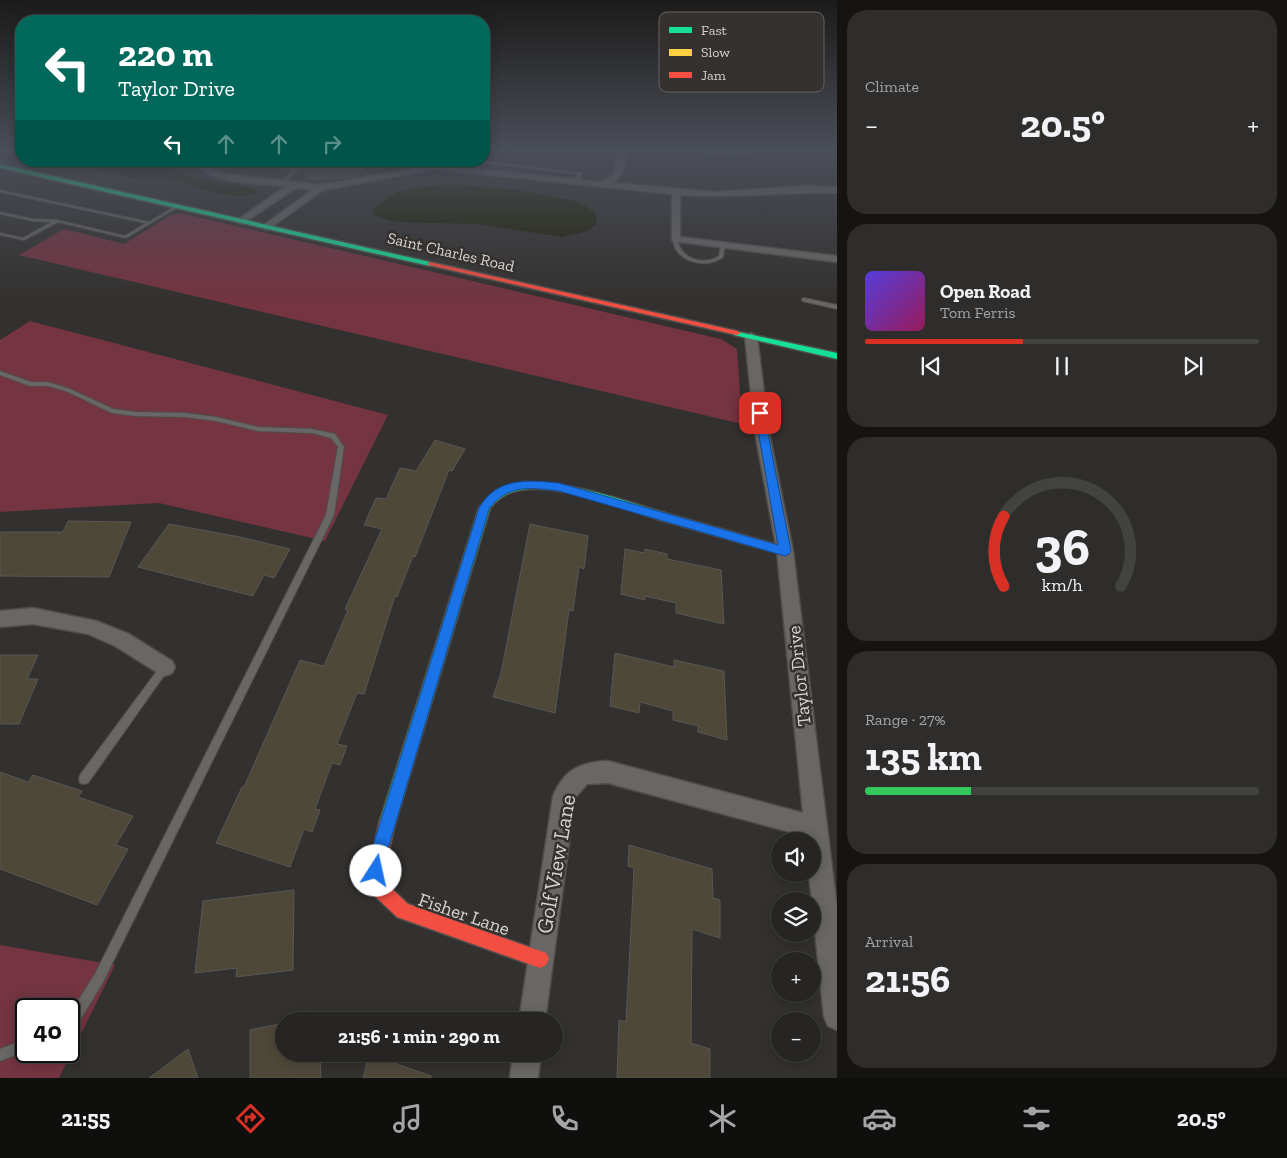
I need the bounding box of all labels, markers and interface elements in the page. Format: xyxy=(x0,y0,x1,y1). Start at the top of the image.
legend xyxy=(659,12,824,92)
text: Fast xyxy=(701,22,728,39)
text: 220 m xyxy=(118,33,213,75)
icon: left xyxy=(35,35,100,100)
text: Slow xyxy=(701,44,730,61)
text: Jam xyxy=(701,67,726,84)
text: Taylor Drive xyxy=(118,75,235,102)
text: Climate xyxy=(865,77,919,96)
text: 20.5° xyxy=(1020,101,1105,147)
text: − xyxy=(865,109,878,142)
text: + xyxy=(1247,109,1259,142)
icon: left xyxy=(159,130,187,158)
icon: ahead xyxy=(212,130,240,158)
icon: ahead xyxy=(265,130,293,158)
icon: right xyxy=(318,130,346,158)
street label: Saint Charles Road xyxy=(386,228,517,276)
text: Open Road xyxy=(940,280,1031,303)
text: Tom Ferris xyxy=(940,303,1016,322)
icon: previous xyxy=(917,352,945,380)
icon: pause xyxy=(1048,352,1076,380)
icon: next xyxy=(1179,352,1207,380)
pin xyxy=(739,392,781,434)
icon: arrive xyxy=(746,399,774,427)
text: 36 xyxy=(1034,516,1090,578)
text: km/h xyxy=(1042,574,1082,596)
street label: Taylor Drive xyxy=(782,625,816,727)
text: Range · 27% xyxy=(865,710,946,729)
text: 135 km xyxy=(865,734,982,780)
street label: Golf View Lane xyxy=(530,792,582,936)
map controls xyxy=(771,832,821,1062)
button: sound xyxy=(771,832,821,882)
position arrow xyxy=(349,844,401,896)
street label: Fisher Lane xyxy=(415,888,513,940)
button: layers xyxy=(771,892,821,942)
text: Arrival xyxy=(865,932,913,951)
button: + xyxy=(771,952,821,1002)
text: 21:56 xyxy=(865,956,950,1002)
speed limit sign: 40 xyxy=(15,998,80,1063)
button: − xyxy=(771,1012,821,1062)
text: 21:56 · 1 min · 290 m xyxy=(338,1025,500,1048)
icon: directions xyxy=(233,1101,268,1136)
icon: music xyxy=(390,1101,425,1136)
icon: phone xyxy=(547,1101,582,1136)
icon: climate xyxy=(705,1101,740,1136)
icon: car xyxy=(862,1101,897,1136)
icon: filters xyxy=(1019,1101,1054,1136)
text: 21:55 xyxy=(61,1105,110,1132)
text: 20.5° xyxy=(1177,1105,1226,1132)

